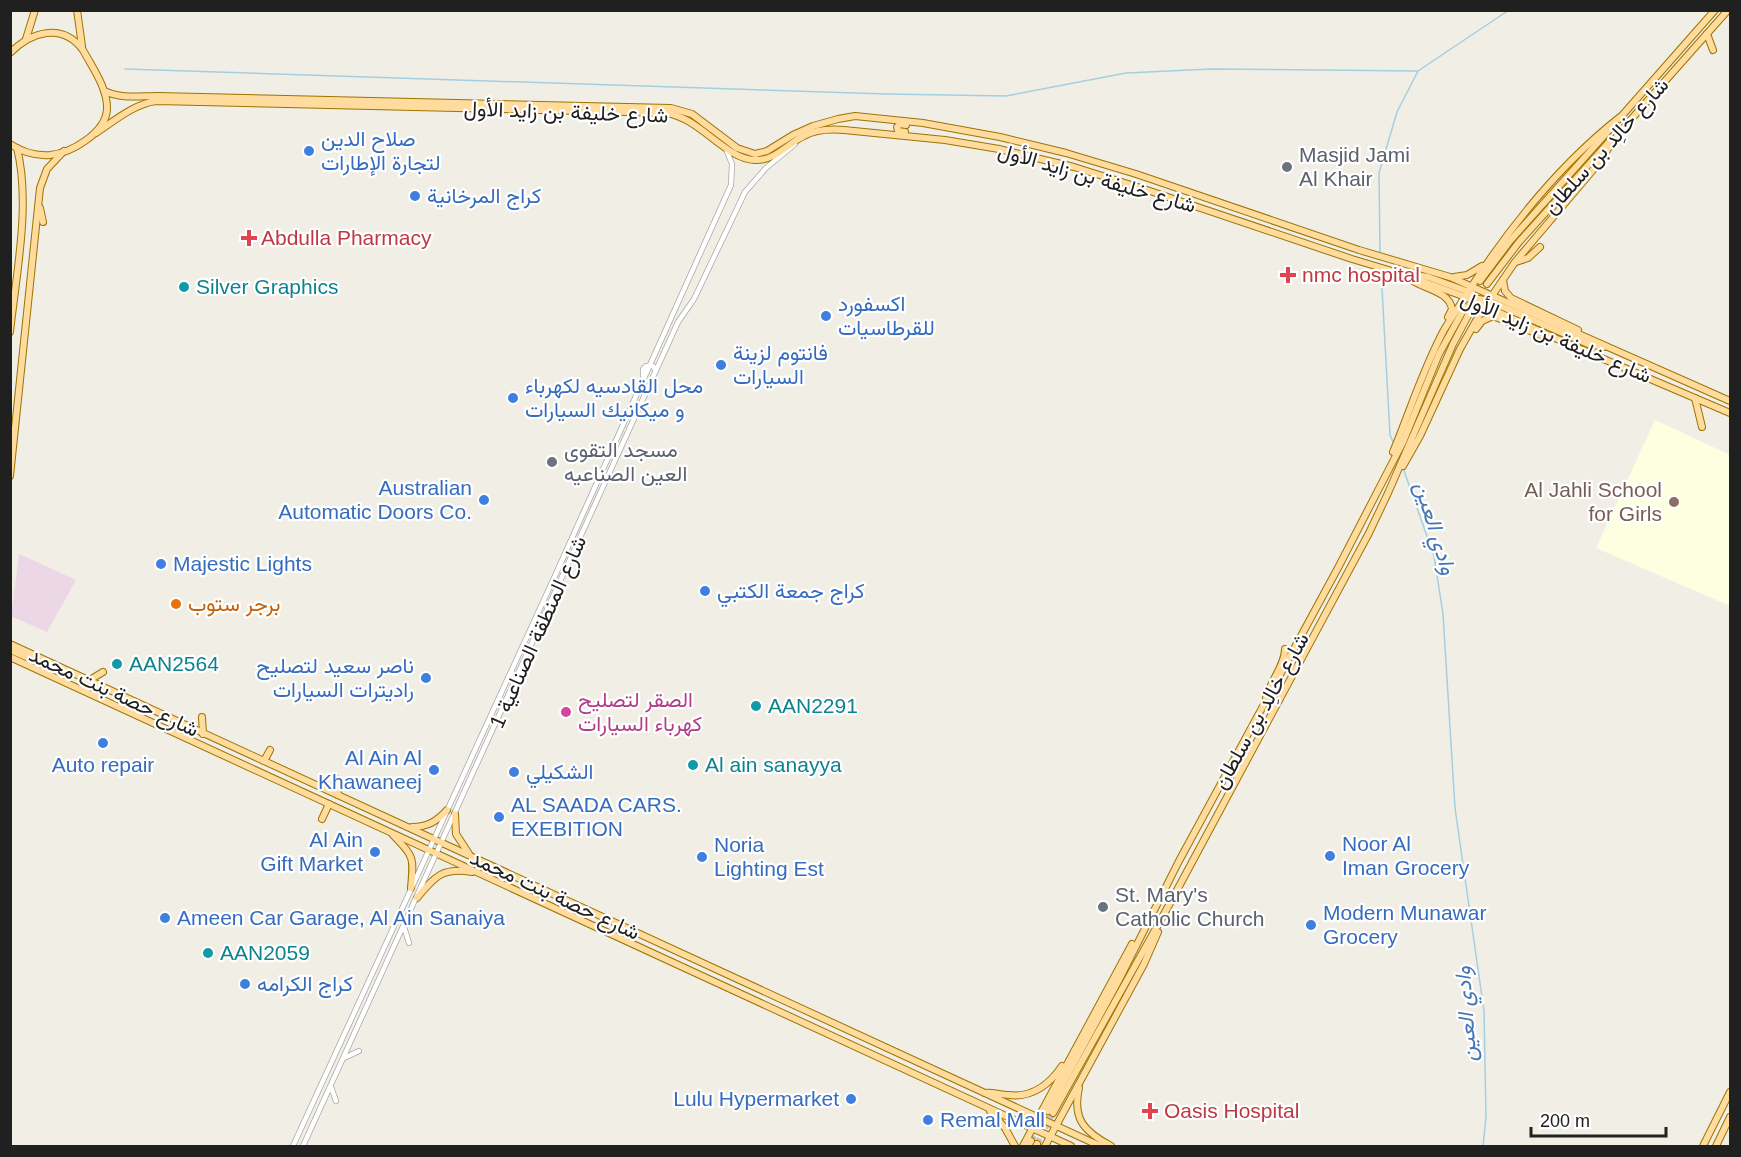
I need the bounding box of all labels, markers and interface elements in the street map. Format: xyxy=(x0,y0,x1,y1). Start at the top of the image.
street label: شارع خالِد بن سلطان xyxy=(1539,73,1675,220)
street label: شارع خليفة بن زايد الأول xyxy=(463,96,669,130)
place label: صلاح الدين لتجارة الإطارات xyxy=(321,127,441,177)
street label: شارع خليفة بن زايد الأول xyxy=(995,138,1199,220)
place label: Masjid Jami Al Khair xyxy=(1299,143,1410,190)
marker: صلاح الدين لتجارة الإطارات xyxy=(302,144,316,158)
marker: Masjid Jami Al Khair xyxy=(1280,160,1294,174)
place label: كراج المرخانية xyxy=(427,184,541,210)
marker: كراج المرخانية xyxy=(408,189,422,203)
place label: Abdulla Pharmacy xyxy=(261,226,432,249)
marker: Abdulla Pharmacy xyxy=(242,231,256,245)
place label: nmc hospital xyxy=(1302,263,1420,286)
marker: nmc hospital xyxy=(1279,266,1297,284)
place label: Silver Graphics xyxy=(196,275,338,298)
marker: Silver Graphics xyxy=(177,280,191,294)
street label: شارع خليفة بن زايد الأول xyxy=(1456,286,1655,390)
place label: اكسفورد للقرطاسيات xyxy=(838,292,935,341)
marker: اكسفورد للقرطاسيات xyxy=(819,309,833,323)
place label: فانتوم لزينة السيارات xyxy=(733,341,828,390)
marker: فانتوم لزينة السيارات xyxy=(714,358,728,372)
place label: محل القادسيه لكهرباء و ميكانيك السيارات xyxy=(525,374,703,423)
marker: محل القادسيه لكهرباء و ميكانيك السيارات xyxy=(506,391,520,405)
place label: مسجد التقوى العين الصناعيه xyxy=(564,438,687,486)
marker: مسجد التقوى العين الصناعيه xyxy=(545,455,559,469)
place label: Australian Automatic Doors Co. xyxy=(278,476,472,523)
place label: Al Jahli School for Girls xyxy=(1524,478,1662,525)
water label: وادي العين xyxy=(1405,479,1462,579)
marker: Australian Automatic Doors Co. xyxy=(477,493,491,507)
marker: Al Jahli School for Girls xyxy=(1667,495,1681,509)
street label: شارع المنطقة الصناعية 1 xyxy=(485,532,593,733)
place label: Majestic Lights xyxy=(173,552,312,575)
marker: Majestic Lights xyxy=(154,557,168,571)
place label: كراج جمعة الكتبي xyxy=(717,579,865,608)
marker: كراج جمعة الكتبي xyxy=(698,584,712,598)
place label: برجر ستوب xyxy=(188,592,280,617)
marker: برجر ستوب xyxy=(169,597,183,611)
street label: شارع خالِد بن سلطان xyxy=(1208,629,1316,794)
street label: شارع حصة بنت محمد xyxy=(25,642,203,744)
place label: AAN2564 xyxy=(129,652,219,675)
place label: ناصر سعيد لتصليح راديترات السيارات xyxy=(256,654,414,703)
marker: AAN2564 xyxy=(110,657,124,671)
marker: ناصر سعيد لتصليح راديترات السيارات xyxy=(419,671,433,685)
place label: الصقر لتصليح كهرباء السيارات xyxy=(578,688,702,737)
place label: AAN2291 xyxy=(768,694,858,717)
marker: AAN2291 xyxy=(749,699,763,713)
marker: الصقر لتصليح كهرباء السيارات xyxy=(559,705,573,719)
marker: Auto repair xyxy=(96,736,110,750)
place label: Al Ain Al Khawaneej xyxy=(318,746,422,793)
place label: Auto repair xyxy=(52,753,154,776)
place label: Al ain sanayya xyxy=(705,753,842,776)
marker: Al ain sanayya xyxy=(686,758,700,772)
place label: الشكيلي xyxy=(526,760,593,789)
marker: Al Ain Al Khawaneej xyxy=(427,763,441,777)
marker: الشكيلي xyxy=(507,765,521,779)
place label: AL SAADA CARS. EXEBITION xyxy=(511,793,682,840)
marker: AL SAADA CARS. EXEBITION xyxy=(492,810,506,824)
place label: Al Ain Gift Market xyxy=(260,828,363,875)
place label: Noor Al Iman Grocery xyxy=(1342,832,1470,879)
place label: Noria Lighting Est xyxy=(714,833,824,880)
marker: Al Ain Gift Market xyxy=(368,845,382,859)
street label: شارع حصة بنت محمد xyxy=(466,845,644,947)
marker: Noor Al Iman Grocery xyxy=(1323,849,1337,863)
marker: Noria Lighting Est xyxy=(695,850,709,864)
place label: St. Mary's Catholic Church xyxy=(1115,883,1264,930)
marker: St. Mary's Catholic Church xyxy=(1096,900,1110,914)
place label: Modern Munawar Grocery xyxy=(1323,901,1486,948)
place label: Ameen Car Garage, Al Ain Sanaiya xyxy=(177,906,505,929)
marker: Ameen Car Garage, Al Ain Sanaiya xyxy=(158,911,172,925)
marker: Modern Munawar Grocery xyxy=(1304,918,1318,932)
place label: AAN2059 xyxy=(220,941,310,964)
marker: AAN2059 xyxy=(201,946,215,960)
water label: وادي العين xyxy=(1450,965,1486,1063)
place label: كراج الكرامه xyxy=(257,972,353,998)
marker: كراج الكرامه xyxy=(238,977,252,991)
place label: Lulu Hypermarket xyxy=(673,1087,839,1110)
marker: Lulu Hypermarket xyxy=(844,1092,858,1106)
place label: Oasis Hospital xyxy=(1164,1099,1299,1122)
scale bar xyxy=(1531,1100,1666,1138)
marker: Oasis Hospital xyxy=(1141,1102,1159,1120)
place label: Remal Mall xyxy=(940,1108,1045,1131)
text: 200 m xyxy=(1540,1111,1590,1131)
marker: Remal Mall xyxy=(921,1113,935,1127)

